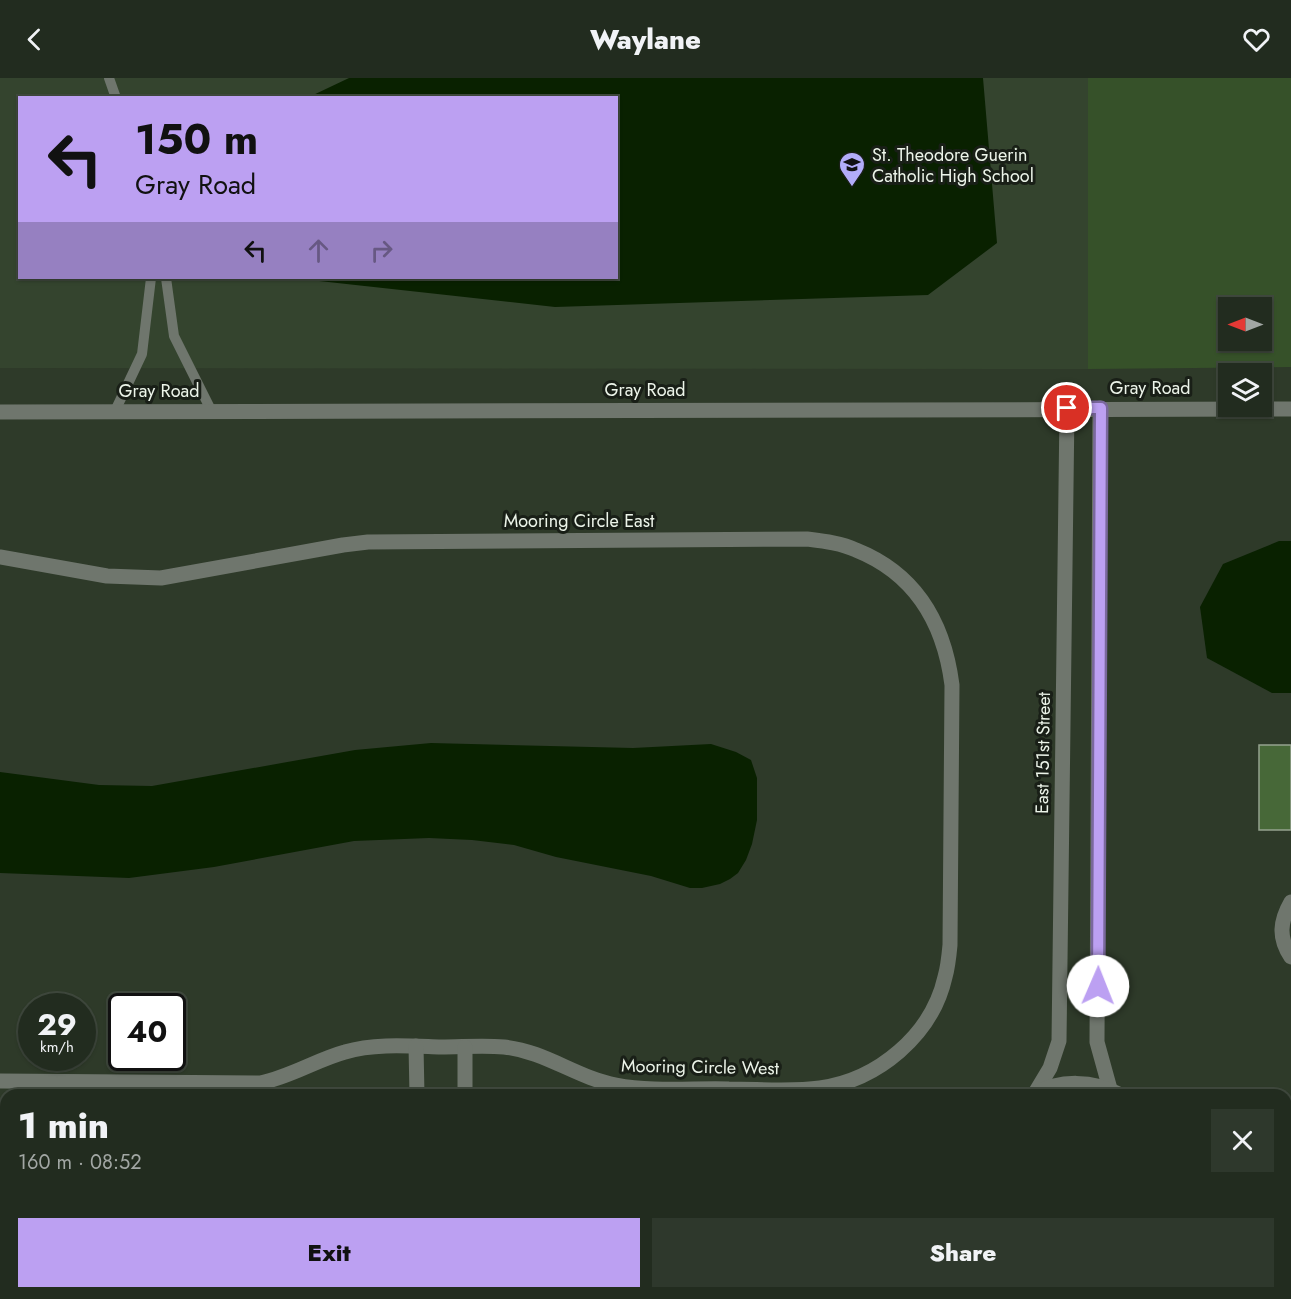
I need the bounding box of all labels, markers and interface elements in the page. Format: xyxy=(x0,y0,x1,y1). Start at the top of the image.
text: Waylane xyxy=(590,20,701,59)
icon: back xyxy=(18,23,51,56)
icon: heart xyxy=(1240,23,1273,56)
text: 150 m xyxy=(135,109,258,170)
icon: left xyxy=(36,120,114,198)
place label: St. Theodore Guerin Catholic High School xyxy=(872,142,1034,189)
school or university icon: St. Theodore Guerin Catholic High School xyxy=(837,150,867,188)
text: Gray Road xyxy=(135,165,256,204)
icon: left xyxy=(239,234,272,267)
icon: ahead xyxy=(302,234,335,267)
icon: right xyxy=(365,234,398,267)
north arrow xyxy=(1218,297,1272,351)
map controls xyxy=(1218,297,1272,417)
button: layers xyxy=(1218,363,1272,417)
street label: Gray Road xyxy=(1110,375,1190,401)
street label: Gray Road xyxy=(605,377,685,403)
street label: Gray Road xyxy=(119,378,199,404)
pin xyxy=(1041,382,1092,433)
icon: arrive xyxy=(1050,391,1083,424)
street label: Mooring Circle East xyxy=(504,508,655,534)
street label: East 151st Street xyxy=(1029,691,1057,814)
position arrow xyxy=(1066,954,1130,1018)
speed limit sign: 40 xyxy=(108,993,186,1071)
text: 29 xyxy=(37,1003,77,1046)
text: km/h xyxy=(40,1036,74,1058)
street label: Mooring Circle West xyxy=(621,1053,780,1081)
text: 1 min xyxy=(18,1099,109,1151)
button: close xyxy=(1211,1109,1274,1172)
text: 160 m · 08:52 xyxy=(18,1148,142,1177)
button: Exit xyxy=(18,1218,640,1287)
button: Share xyxy=(652,1218,1274,1287)

